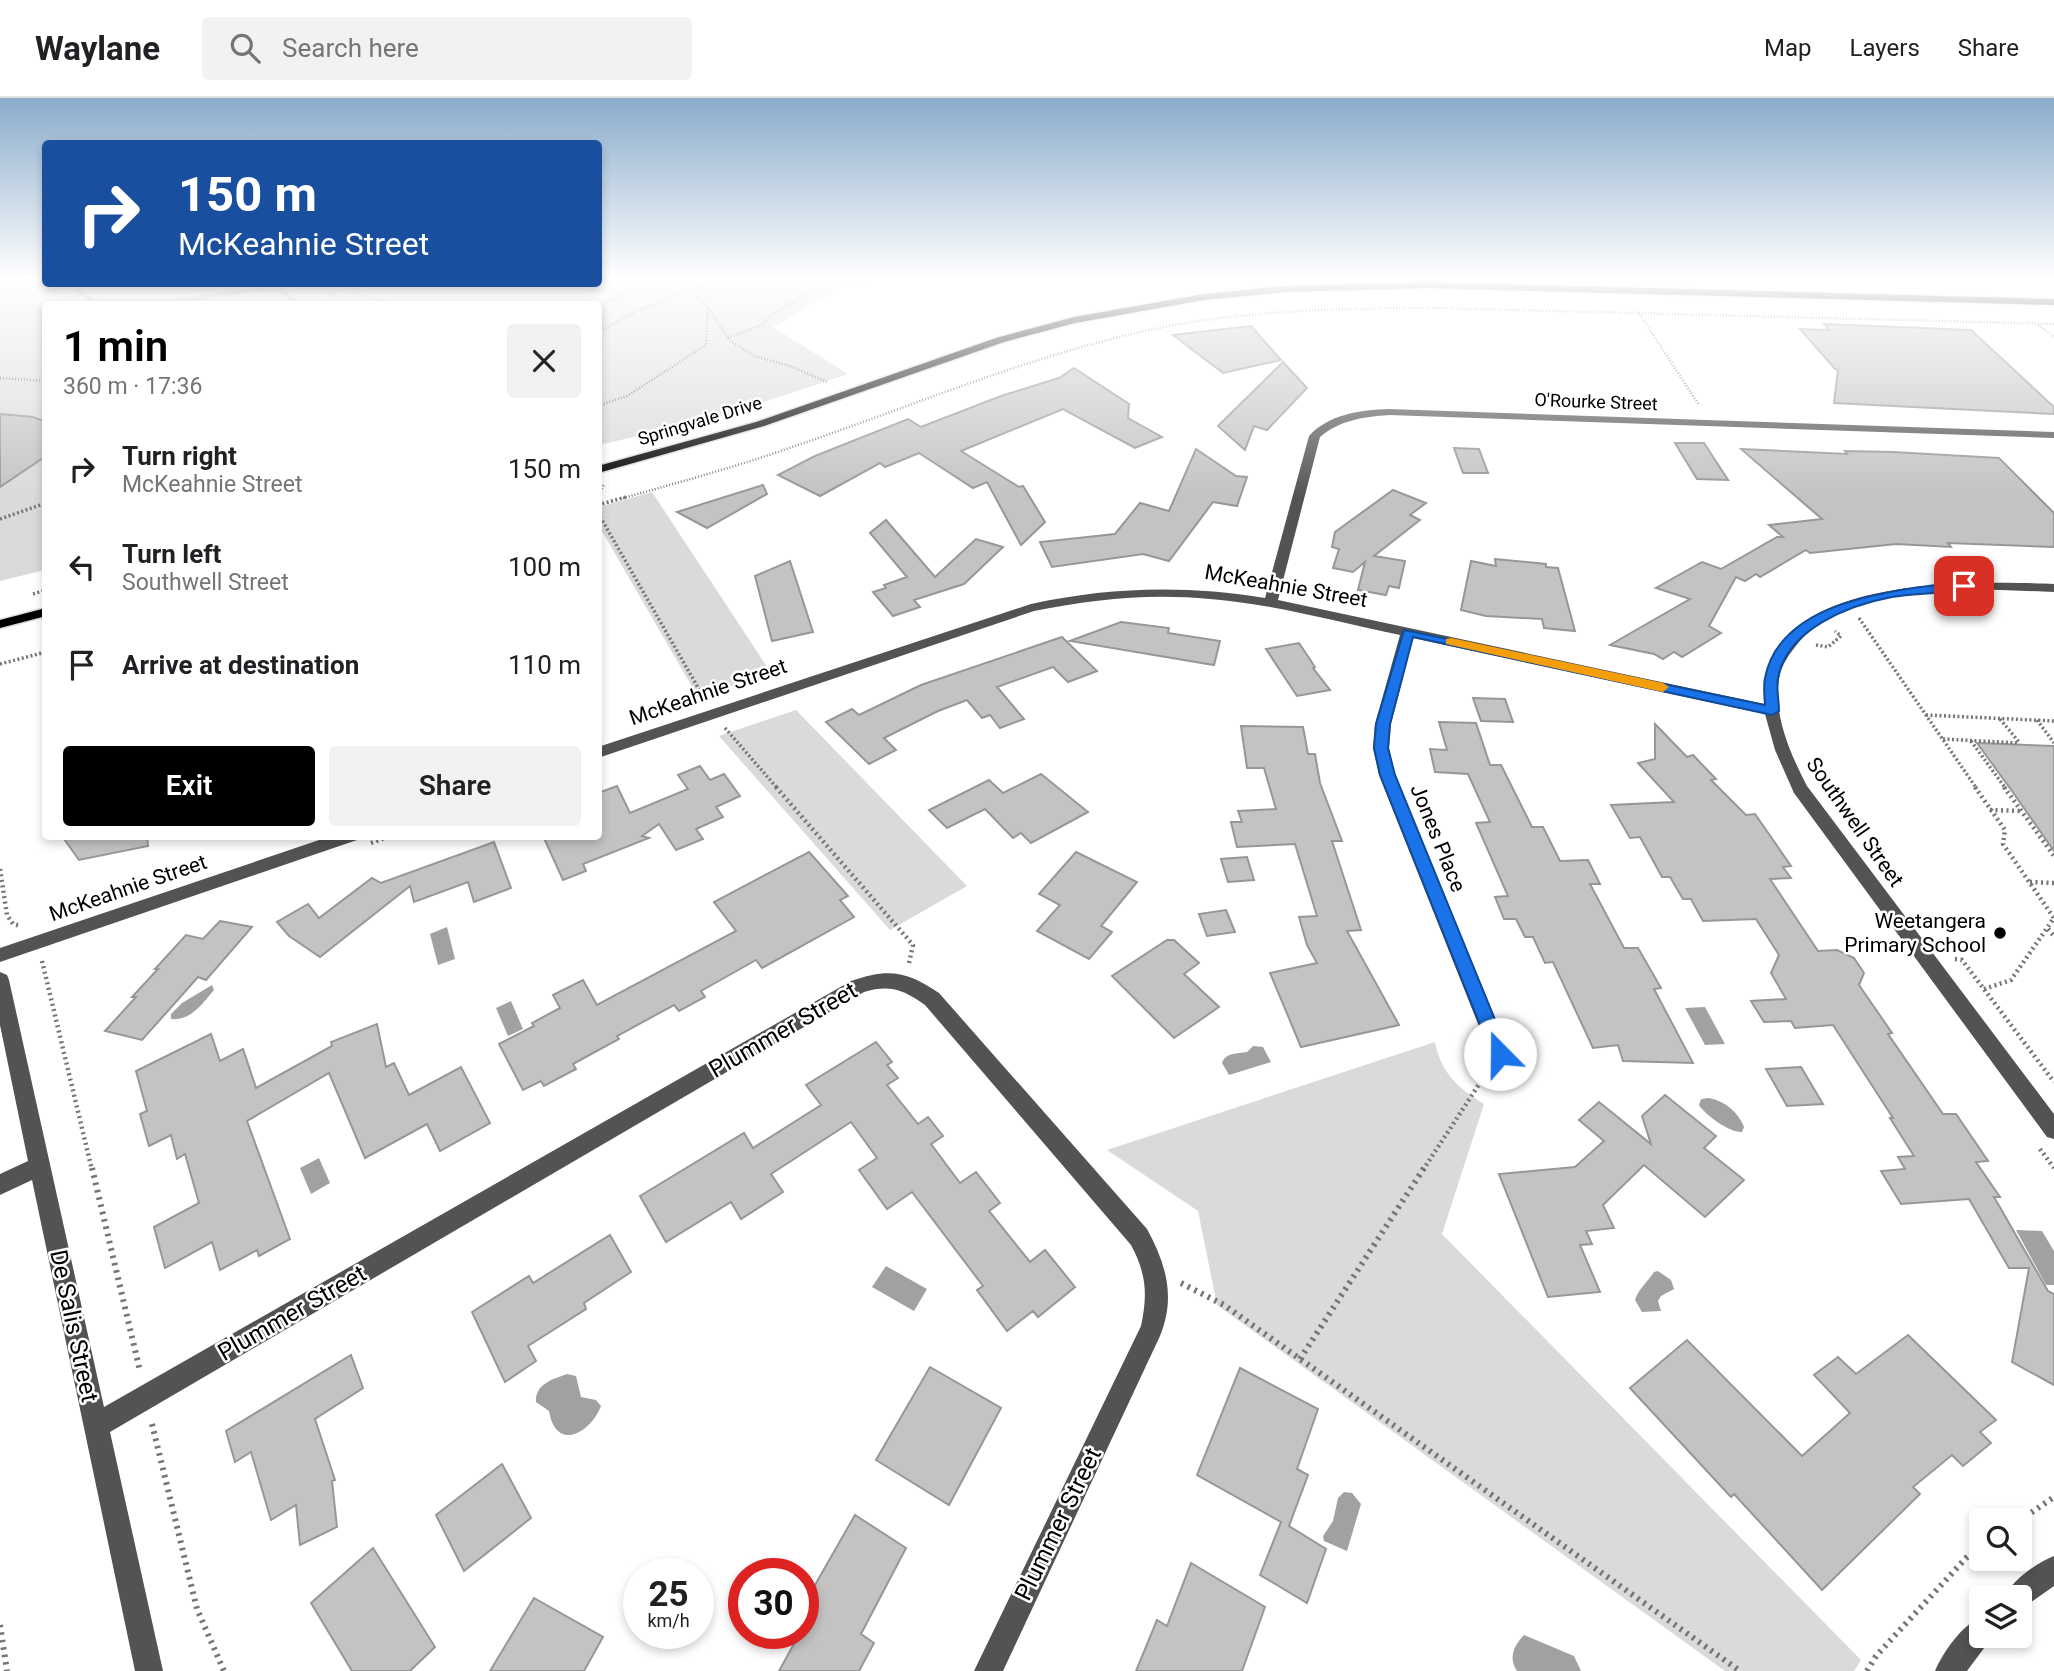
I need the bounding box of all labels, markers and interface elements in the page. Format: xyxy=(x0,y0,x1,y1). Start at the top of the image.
search box xyxy=(202,17,692,80)
text: Waylane xyxy=(35,29,160,68)
icon: search xyxy=(226,29,264,67)
text: Search here xyxy=(282,33,419,63)
text: Map xyxy=(1764,34,1812,62)
text: Layers xyxy=(1850,34,1920,62)
text: Share xyxy=(1958,34,2019,62)
text: 150 m xyxy=(178,166,317,223)
icon: right xyxy=(63,168,154,259)
text: McKeahnie Street xyxy=(178,225,429,263)
text: 1 min xyxy=(63,322,168,371)
button: close xyxy=(507,324,581,398)
text: 360 m · 17:36 xyxy=(63,373,202,400)
street label: O'Rourke Street xyxy=(1534,389,1658,414)
street label: Springvale Drive xyxy=(635,392,764,449)
text: Turn right xyxy=(122,441,237,471)
icon: right xyxy=(63,450,101,488)
text: 150 m xyxy=(508,454,581,484)
text: McKeahnie Street xyxy=(122,471,303,498)
text: Turn left xyxy=(122,539,221,569)
icon: left xyxy=(63,548,101,586)
text: 100 m xyxy=(508,552,581,582)
pin xyxy=(1934,556,1994,616)
street label: McKeahnie Street xyxy=(1203,560,1369,612)
icon: arrive xyxy=(1945,567,1983,605)
text: Southwell Street xyxy=(122,569,289,596)
icon: arrive xyxy=(63,646,101,684)
text: Arrive at destination xyxy=(122,650,359,680)
text: 110 m xyxy=(508,650,581,680)
street label: McKeahnie Street xyxy=(626,654,790,730)
button: Exit xyxy=(63,746,315,826)
button: Share xyxy=(329,746,581,826)
street label: Southwell Street xyxy=(1802,753,1909,891)
street label: Jones Place xyxy=(1405,781,1471,895)
street label: McKeahnie Street xyxy=(46,850,210,926)
place label: Weetangera Primary School xyxy=(1844,909,1986,957)
marker: Weetangera Primary School xyxy=(1992,925,2008,941)
street label: Plummer Street xyxy=(704,976,862,1084)
position arrow xyxy=(1463,1017,1537,1091)
street label: De Salis Street xyxy=(44,1247,104,1405)
street label: Plummer Street xyxy=(213,1259,371,1367)
street label: Plummer Street xyxy=(1009,1443,1107,1605)
map controls xyxy=(1969,1508,2032,1648)
button: search xyxy=(1969,1508,2032,1571)
speed limit sign: 30 xyxy=(728,1558,819,1649)
text: 25 xyxy=(648,1574,689,1615)
button: layers xyxy=(1969,1585,2032,1648)
text: km/h xyxy=(647,1610,690,1631)

